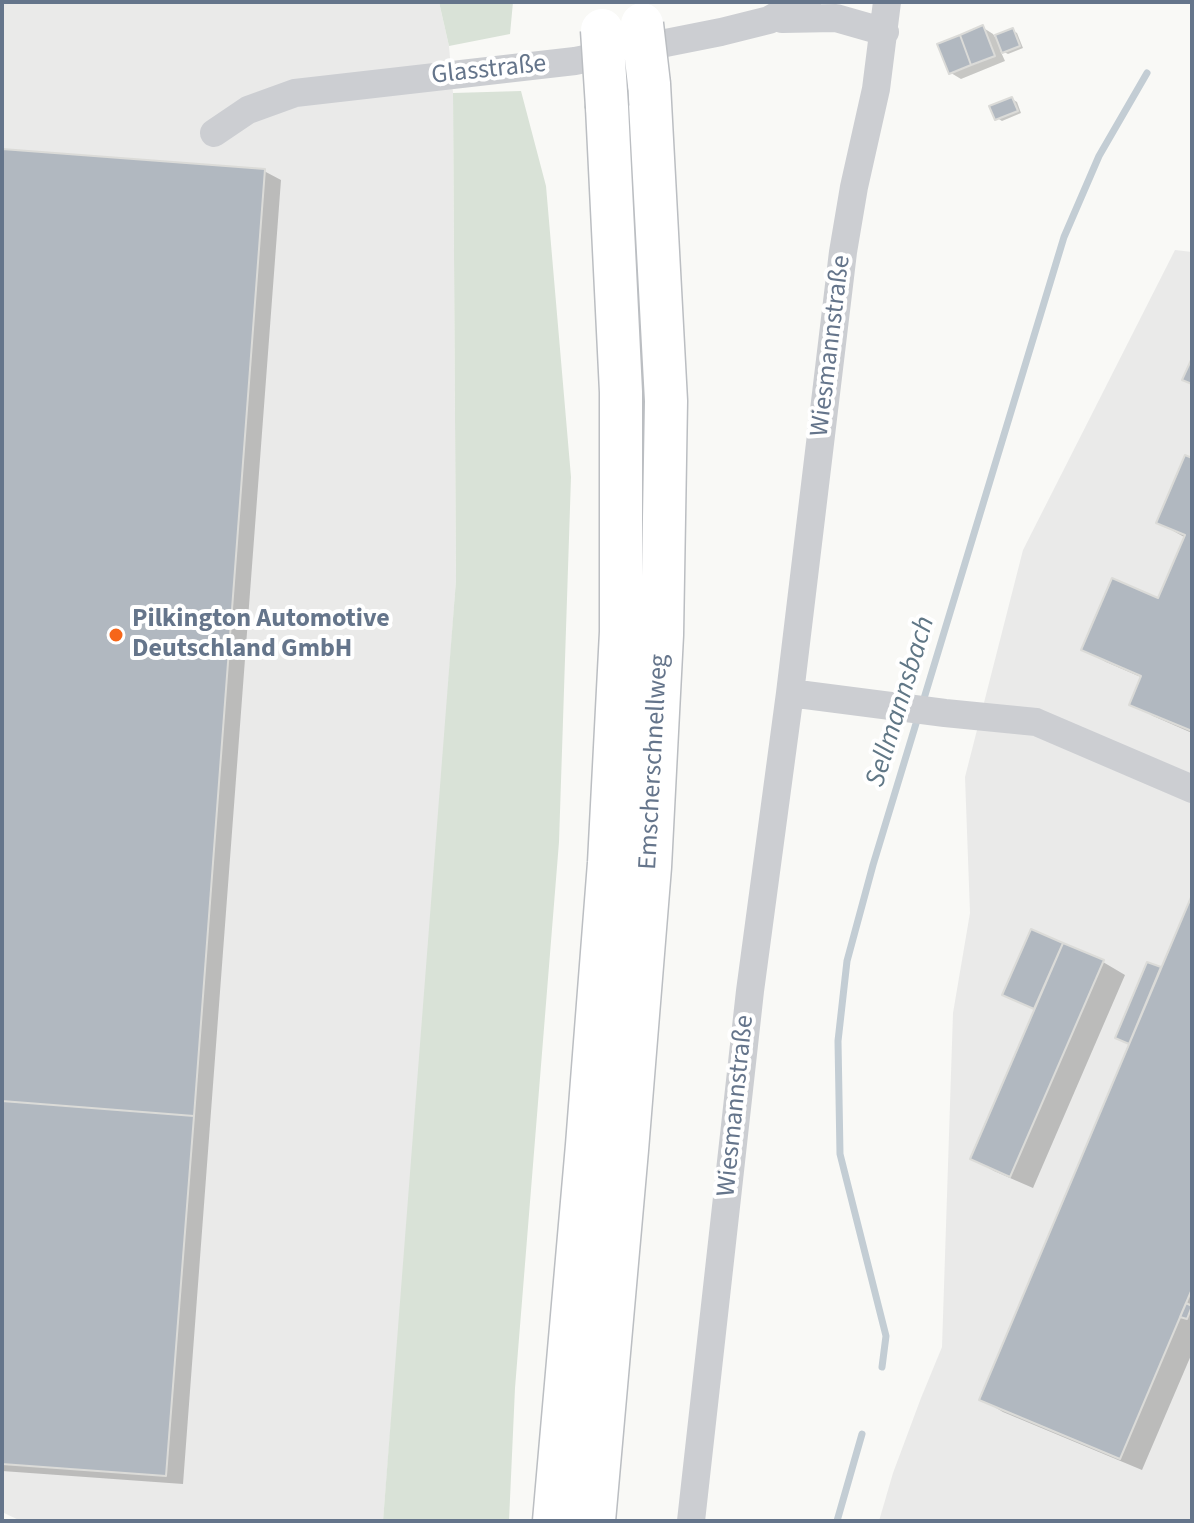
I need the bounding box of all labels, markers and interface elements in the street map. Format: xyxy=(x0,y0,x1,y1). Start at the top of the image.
street label: Glasstraße xyxy=(430,49,548,93)
street label: Wiesmannstraße xyxy=(805,254,859,438)
place label: Pilkington Automotive Deutschland GmbH xyxy=(132,604,390,666)
water label: Sellmannsbach xyxy=(860,613,944,791)
marker: Pilkington Automotive Deutschland GmbH xyxy=(107,626,125,644)
street label: Emscherschnellweg xyxy=(634,654,676,870)
street label: Wiesmannstraße xyxy=(712,1014,762,1198)

